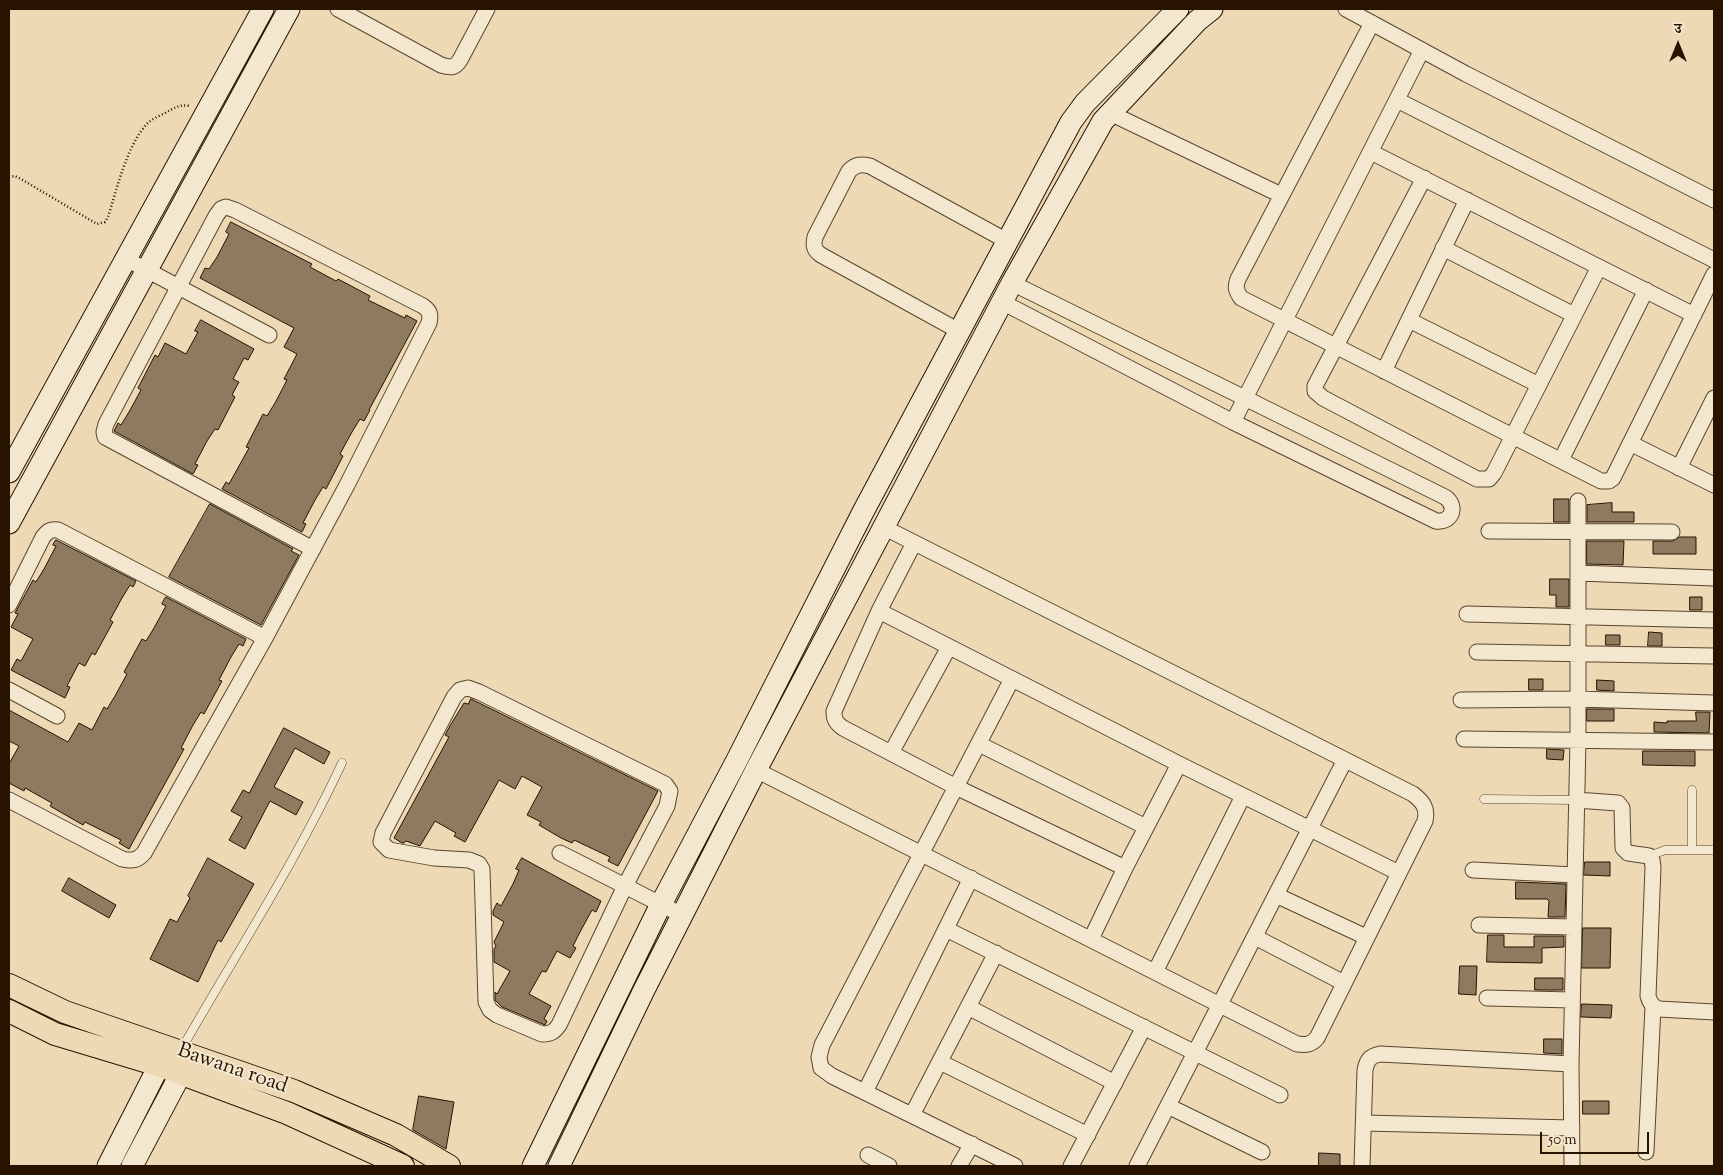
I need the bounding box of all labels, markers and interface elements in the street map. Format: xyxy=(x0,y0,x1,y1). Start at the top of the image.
north arrow xyxy=(1653,20,1703,70)
text: उ xyxy=(1674,20,1682,40)
street label: Bawana road xyxy=(173,1039,291,1101)
scale bar xyxy=(1543,1122,1652,1154)
text: 50 m xyxy=(1548,1130,1577,1151)

